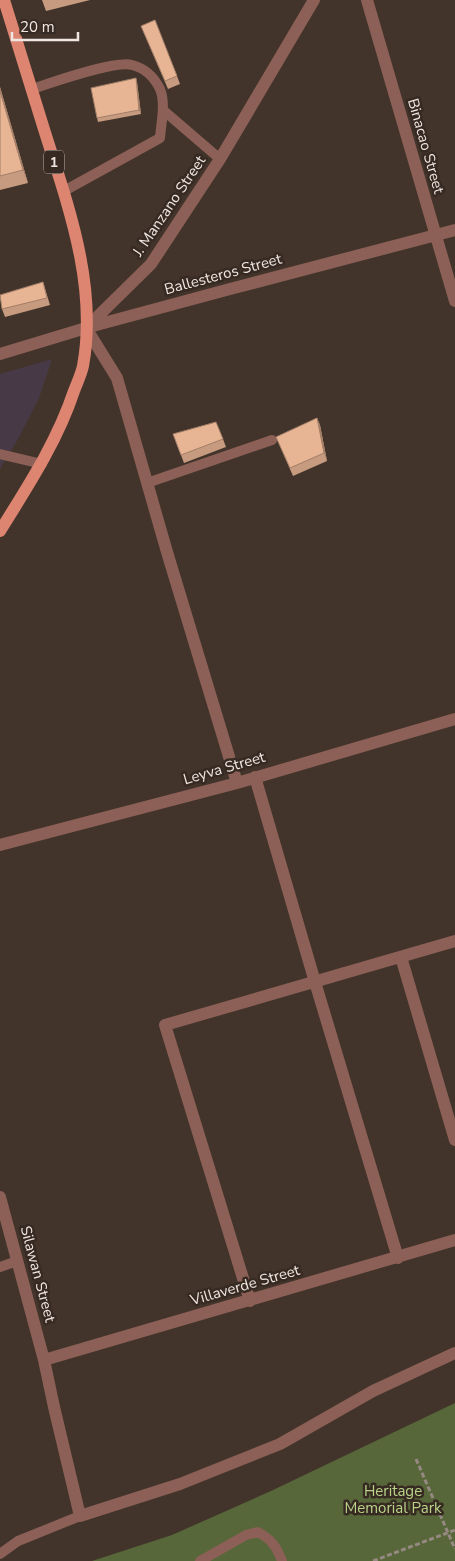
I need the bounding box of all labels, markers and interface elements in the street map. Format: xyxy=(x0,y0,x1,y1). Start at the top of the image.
scale bar xyxy=(12,10,79,42)
text: 20 m xyxy=(20,17,55,37)
street label: Binacao Street xyxy=(403,96,449,197)
road number: 1 xyxy=(44,150,64,173)
street label: J. Manzano Street xyxy=(127,151,211,261)
street label: Ballesteros Street xyxy=(162,249,285,299)
street label: Leyva Street xyxy=(181,747,268,789)
street label: Silawan Street xyxy=(16,1224,61,1325)
street label: Villaverde Street xyxy=(187,1260,303,1310)
park label: Heritage Memorial Park xyxy=(344,1481,442,1518)

